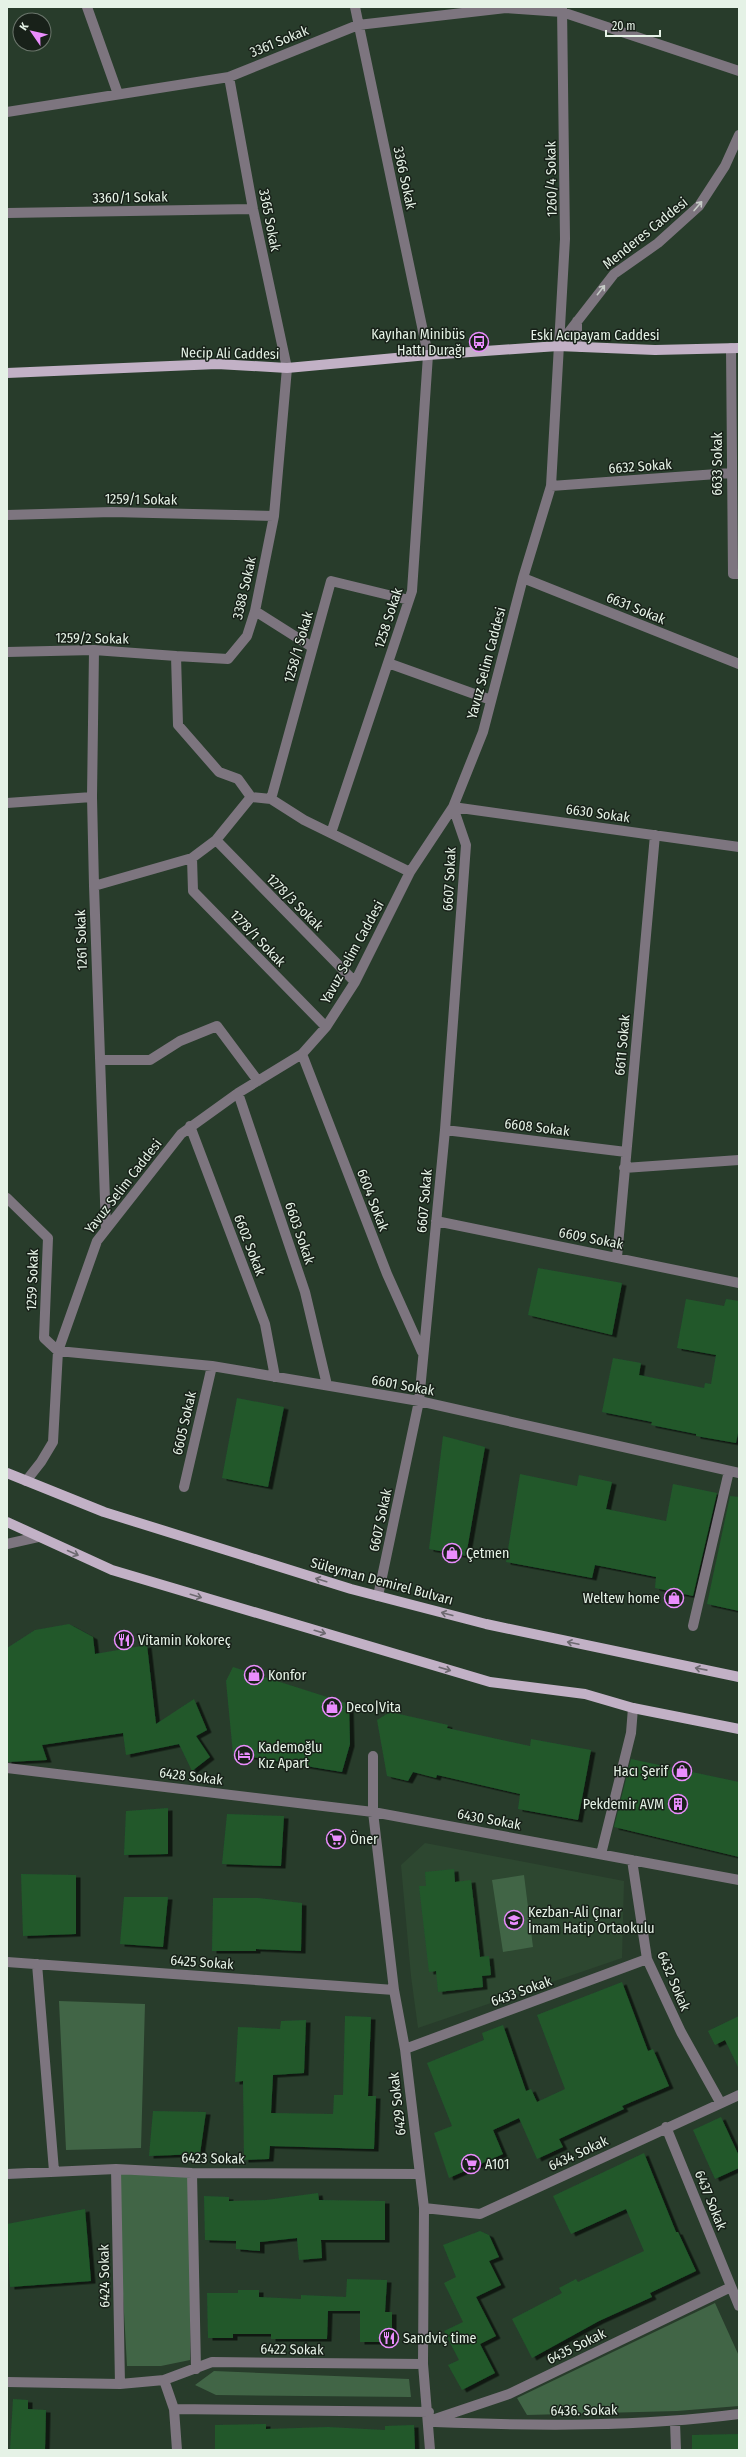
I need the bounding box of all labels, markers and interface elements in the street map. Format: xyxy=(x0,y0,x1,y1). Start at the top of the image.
north arrow xyxy=(12,12,52,52)
scale bar xyxy=(606,12,660,38)
text: 20 m xyxy=(612,19,636,33)
text: K xyxy=(17,20,32,33)
street label: 3361 Sokak xyxy=(247,22,311,61)
street label: 1260/4 Sokak xyxy=(542,140,561,217)
street label: 3366 Sokak xyxy=(390,145,420,212)
street label: 3365 Sokak xyxy=(255,187,284,253)
street label: 3360/1 Sokak xyxy=(92,188,168,207)
street label: Menderes Caddesi xyxy=(599,194,691,273)
one-way arrow xyxy=(694,200,703,211)
one-way arrow xyxy=(597,285,605,296)
place label: Kayıhan Minibüs Hattı Durağı xyxy=(371,326,465,359)
street label: Eski Acıpayam Caddesi xyxy=(531,327,659,344)
bus stop icon: Kayıhan Minibüs Hattı Durağı xyxy=(468,331,490,353)
street label: Necip Ali Caddesi xyxy=(180,344,280,363)
street label: 6633 Sokak xyxy=(709,432,726,496)
street label: 6632 Sokak xyxy=(608,456,673,477)
street label: 1259/1 Sokak xyxy=(105,490,178,509)
street label: 3388 Sokak xyxy=(229,555,260,621)
street label: 1258 Sokak xyxy=(371,585,406,650)
street label: 6631 Sokak xyxy=(604,589,668,628)
street label: Yavuz Selim Caddesi xyxy=(463,605,510,721)
street label: 1258/1 Sokak xyxy=(280,609,317,685)
street label: 1259/2 Sokak xyxy=(55,629,129,648)
street label: 6630 Sokak xyxy=(565,801,632,826)
street label: 6607 Sokak xyxy=(439,846,460,911)
street label: 1278/3 Sokak xyxy=(263,870,327,935)
street label: Yavuz Selim Caddesi xyxy=(317,898,388,1007)
street label: 1278/1 Sokak xyxy=(226,906,289,971)
street label: 1261 Sokak xyxy=(72,909,91,971)
street label: 6611 Sokak xyxy=(611,1013,634,1076)
street label: 6608 Sokak xyxy=(503,1115,571,1140)
street label: Yavuz Selim Caddesi xyxy=(81,1136,166,1237)
street label: 6604 Sokak xyxy=(353,1167,392,1234)
street label: 6607 Sokak xyxy=(413,1168,436,1234)
street label: 6603 Sokak xyxy=(281,1200,318,1267)
street label: 6602 Sokak xyxy=(230,1212,269,1279)
street label: 6609 Sokak xyxy=(557,1224,625,1253)
street label: 1259 Sokak xyxy=(23,1248,42,1311)
street label: 6601 Sokak xyxy=(370,1372,436,1399)
street label: 6605 Sokak xyxy=(169,1389,200,1457)
street label: 6607 Sokak xyxy=(366,1487,396,1553)
shop icon: Çetmen xyxy=(441,1542,463,1564)
place label: Çetmen xyxy=(466,1545,509,1562)
one-way arrow xyxy=(67,1550,79,1557)
street label: Süleyman Demirel Bulvarı xyxy=(309,1554,455,1609)
one-way arrow xyxy=(315,1576,328,1583)
shop icon: Weltew home xyxy=(663,1587,685,1609)
place label: Weltew home xyxy=(583,1590,660,1607)
one-way arrow xyxy=(189,1593,202,1600)
one-way arrow xyxy=(441,1610,454,1617)
restaurant icon: Vitamin Kokoreç xyxy=(113,1629,135,1651)
one-way arrow xyxy=(314,1629,327,1636)
place label: Vitamin Kokoreç xyxy=(138,1632,231,1649)
one-way arrow xyxy=(567,1638,580,1646)
shop icon: Konfor xyxy=(243,1664,265,1686)
one-way arrow xyxy=(695,1665,708,1673)
one-way arrow xyxy=(439,1666,452,1673)
place label: Konfor xyxy=(268,1667,306,1684)
shop icon: Deco|Vita xyxy=(321,1696,343,1718)
place label: Deco|Vita xyxy=(346,1699,401,1716)
place label: Kademoğlu Kız Apart xyxy=(258,1739,322,1772)
hotel icon: Kademoğlu Kız Apart xyxy=(233,1744,255,1766)
shop icon: Hacı Şerif xyxy=(671,1760,693,1782)
place label: Hacı Şerif xyxy=(613,1763,670,1780)
street label: 6428 Sokak xyxy=(158,1764,224,1789)
building icon: Pekdemir AVM xyxy=(667,1793,689,1815)
place label: Pekdemir AVM xyxy=(583,1796,664,1813)
street label: 6430 Sokak xyxy=(456,1806,523,1834)
supermarket icon: Öner xyxy=(325,1828,347,1850)
place label: Öner xyxy=(350,1830,378,1848)
place label: Kezban-Ali Çınar İmam Hatip Ortaokulu xyxy=(528,1904,655,1937)
school or university icon: Kezban-Ali Çınar İmam Hatip Ortaokulu xyxy=(503,1909,525,1931)
street label: 6432 Sokak xyxy=(653,1949,694,2014)
street label: 6425 Sokak xyxy=(170,1952,235,1973)
street label: 6433 Sokak xyxy=(488,1972,554,2010)
street label: 6429 Sokak xyxy=(385,2071,410,2137)
street label: 6434 Sokak xyxy=(546,2132,611,2175)
street label: 6423 Sokak xyxy=(181,2149,245,2168)
supermarket icon: A101 xyxy=(460,2153,482,2175)
place label: A101 xyxy=(485,2156,510,2173)
street label: 6437 Sokak xyxy=(691,2168,730,2233)
street label: 6424 Sokak xyxy=(95,2244,114,2308)
street label: 6435 Sokak xyxy=(544,2325,609,2368)
restaurant icon: Sandviç time xyxy=(378,2327,400,2349)
place label: Sandviç time xyxy=(403,2330,477,2347)
street label: 6422 Sokak xyxy=(260,2340,324,2359)
street label: 6436. Sokak xyxy=(550,2401,618,2420)

